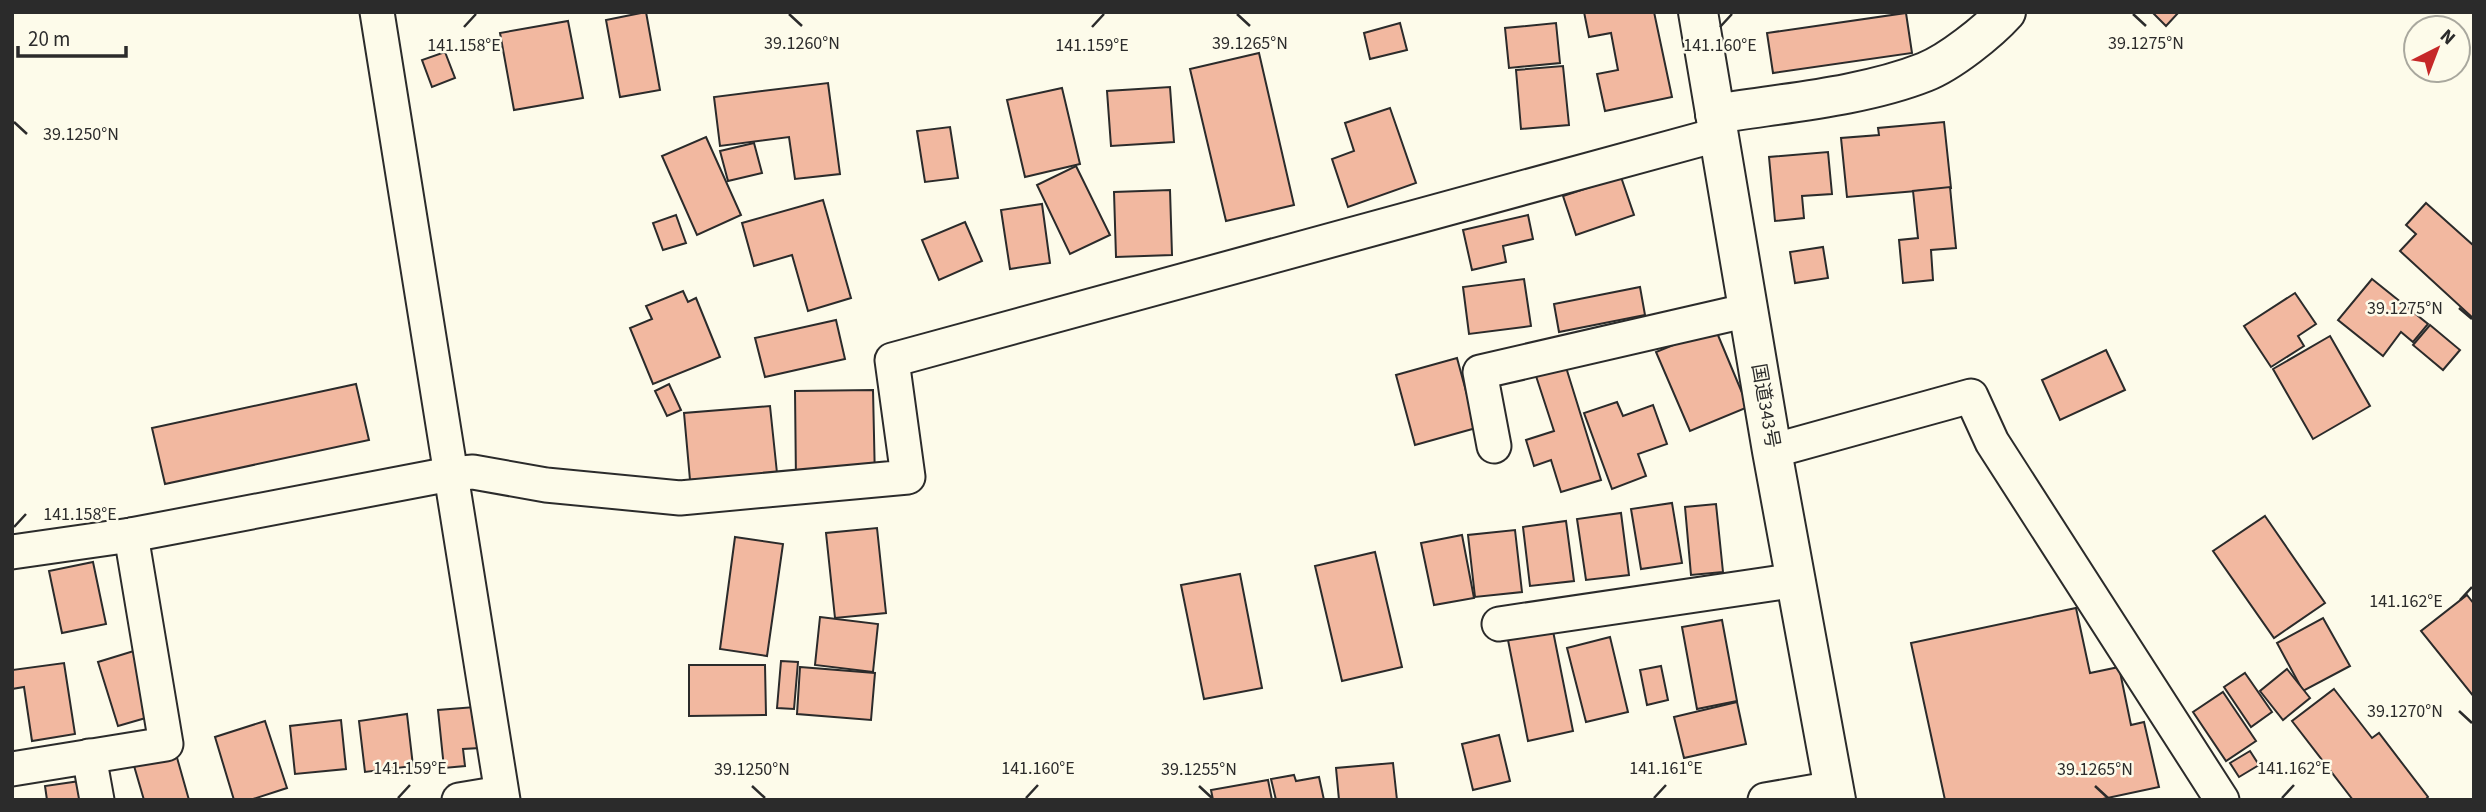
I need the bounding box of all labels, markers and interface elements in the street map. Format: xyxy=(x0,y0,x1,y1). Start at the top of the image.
scale bar xyxy=(18,14,126,58)
north arrow xyxy=(2402,14,2472,84)
text: N xyxy=(2434,23,2461,52)
text: 20 m xyxy=(28,24,70,54)
text: 39.1260°N xyxy=(764,31,840,56)
text: 39.1265°N xyxy=(1212,31,1288,56)
text: 39.1275°N xyxy=(2108,31,2184,56)
text: 141.158°E xyxy=(427,33,501,58)
text: 141.159°E xyxy=(1055,33,1129,58)
text: 141.160°E xyxy=(1683,33,1757,58)
text: 39.1250°N xyxy=(43,122,119,147)
text: 39.1275°N xyxy=(2367,296,2443,321)
street label: 国道343号 xyxy=(1744,362,1786,450)
text: 141.158°E xyxy=(43,502,117,527)
text: 141.162°E xyxy=(2369,589,2443,614)
text: 39.1270°N xyxy=(2367,699,2443,724)
text: 141.159°E xyxy=(373,756,447,781)
text: 141.160°E xyxy=(1001,756,1075,781)
text: 141.161°E xyxy=(1629,756,1703,781)
text: 141.162°E xyxy=(2257,756,2331,781)
text: 39.1250°N xyxy=(714,757,790,782)
text: 39.1255°N xyxy=(1161,757,1237,782)
text: 39.1265°N xyxy=(2057,757,2133,782)

